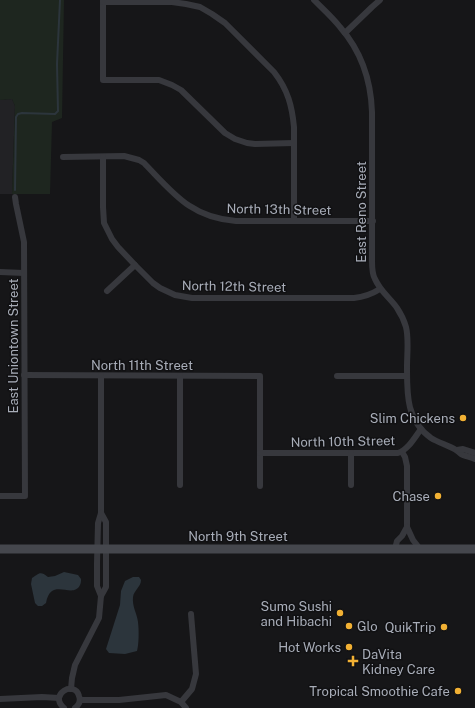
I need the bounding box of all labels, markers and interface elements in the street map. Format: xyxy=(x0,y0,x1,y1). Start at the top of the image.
street label: East Reno Street xyxy=(354,161,369,263)
street label: North 13th Street xyxy=(226,201,332,218)
street label: East Uniontown Street xyxy=(6,278,21,414)
street label: North 12th Street xyxy=(182,278,286,295)
street label: North 11th Street xyxy=(91,358,193,373)
place label: Slim Chickens xyxy=(370,411,455,426)
marker: Slim Chickens xyxy=(458,413,468,423)
street label: North 10th Street xyxy=(291,433,395,450)
place label: Chase xyxy=(393,489,430,504)
marker: Chase xyxy=(433,491,443,501)
street label: North 9th Street xyxy=(188,529,288,544)
place label: Sumo Sushi and Hibachi xyxy=(260,599,332,629)
marker: Sumo Sushi and Hibachi xyxy=(335,608,345,618)
place label: Glo xyxy=(357,619,378,634)
place label: QuikTrip xyxy=(385,620,436,635)
marker: Glo xyxy=(344,621,354,631)
marker: QuikTrip xyxy=(439,622,449,632)
place label: Hot Works xyxy=(278,640,341,655)
marker: Hot Works xyxy=(344,642,354,652)
place label: DaVita Kidney Care xyxy=(362,647,435,677)
marker: DaVita Kidney Care xyxy=(347,655,359,667)
place label: Tropical Smoothie Cafe xyxy=(309,684,450,699)
marker: Tropical Smoothie Cafe xyxy=(453,686,463,696)

